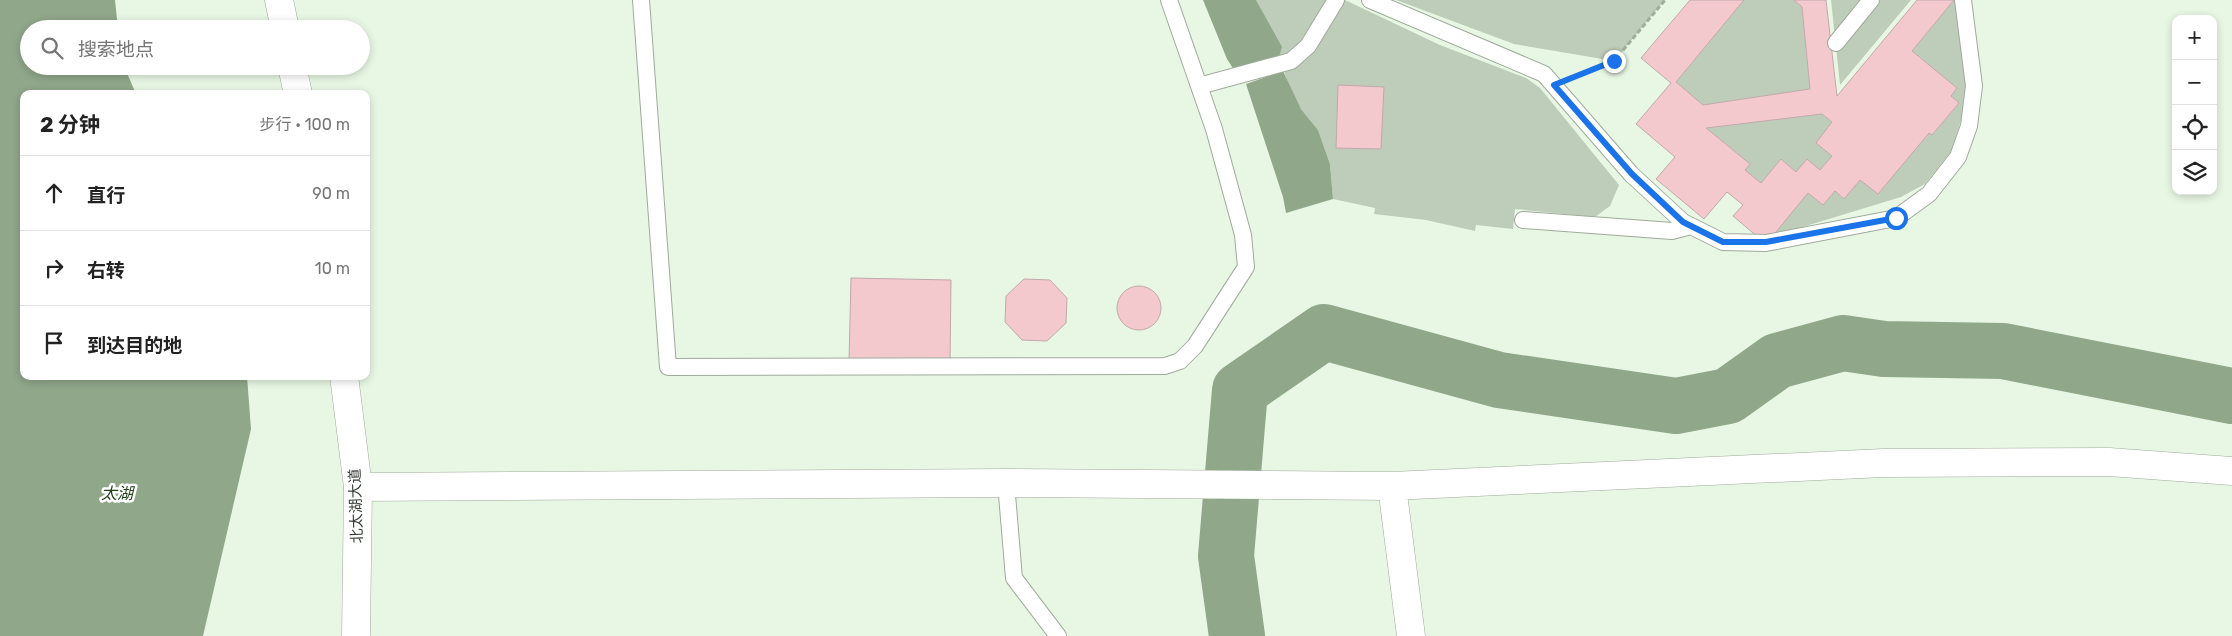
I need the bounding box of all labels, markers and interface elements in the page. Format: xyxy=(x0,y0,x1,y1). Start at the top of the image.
map controls xyxy=(2172,15,2217,195)
button: + xyxy=(2172,15,2217,60)
search box xyxy=(20,20,370,75)
icon: search xyxy=(38,34,66,62)
text: 搜索地点 xyxy=(78,38,154,61)
route end xyxy=(1603,50,1626,73)
button: − xyxy=(2172,60,2217,105)
button: locate xyxy=(2172,105,2217,150)
text: 2 分钟 xyxy=(40,112,100,137)
text: 步行 · 100 m xyxy=(260,115,350,134)
button: layers xyxy=(2172,150,2217,195)
icon: ahead xyxy=(40,179,68,207)
text: 直行 xyxy=(87,184,125,207)
text: 90 m xyxy=(312,184,350,203)
route start xyxy=(1885,207,1908,230)
icon: right xyxy=(40,254,68,282)
text: 右转 xyxy=(87,259,125,282)
text: 10 m xyxy=(315,259,350,278)
icon: arrive xyxy=(40,329,68,357)
text: 到达目的地 xyxy=(87,334,182,357)
street label: 北太湖大道 xyxy=(346,468,366,544)
water label: 太湖 xyxy=(101,484,136,503)

